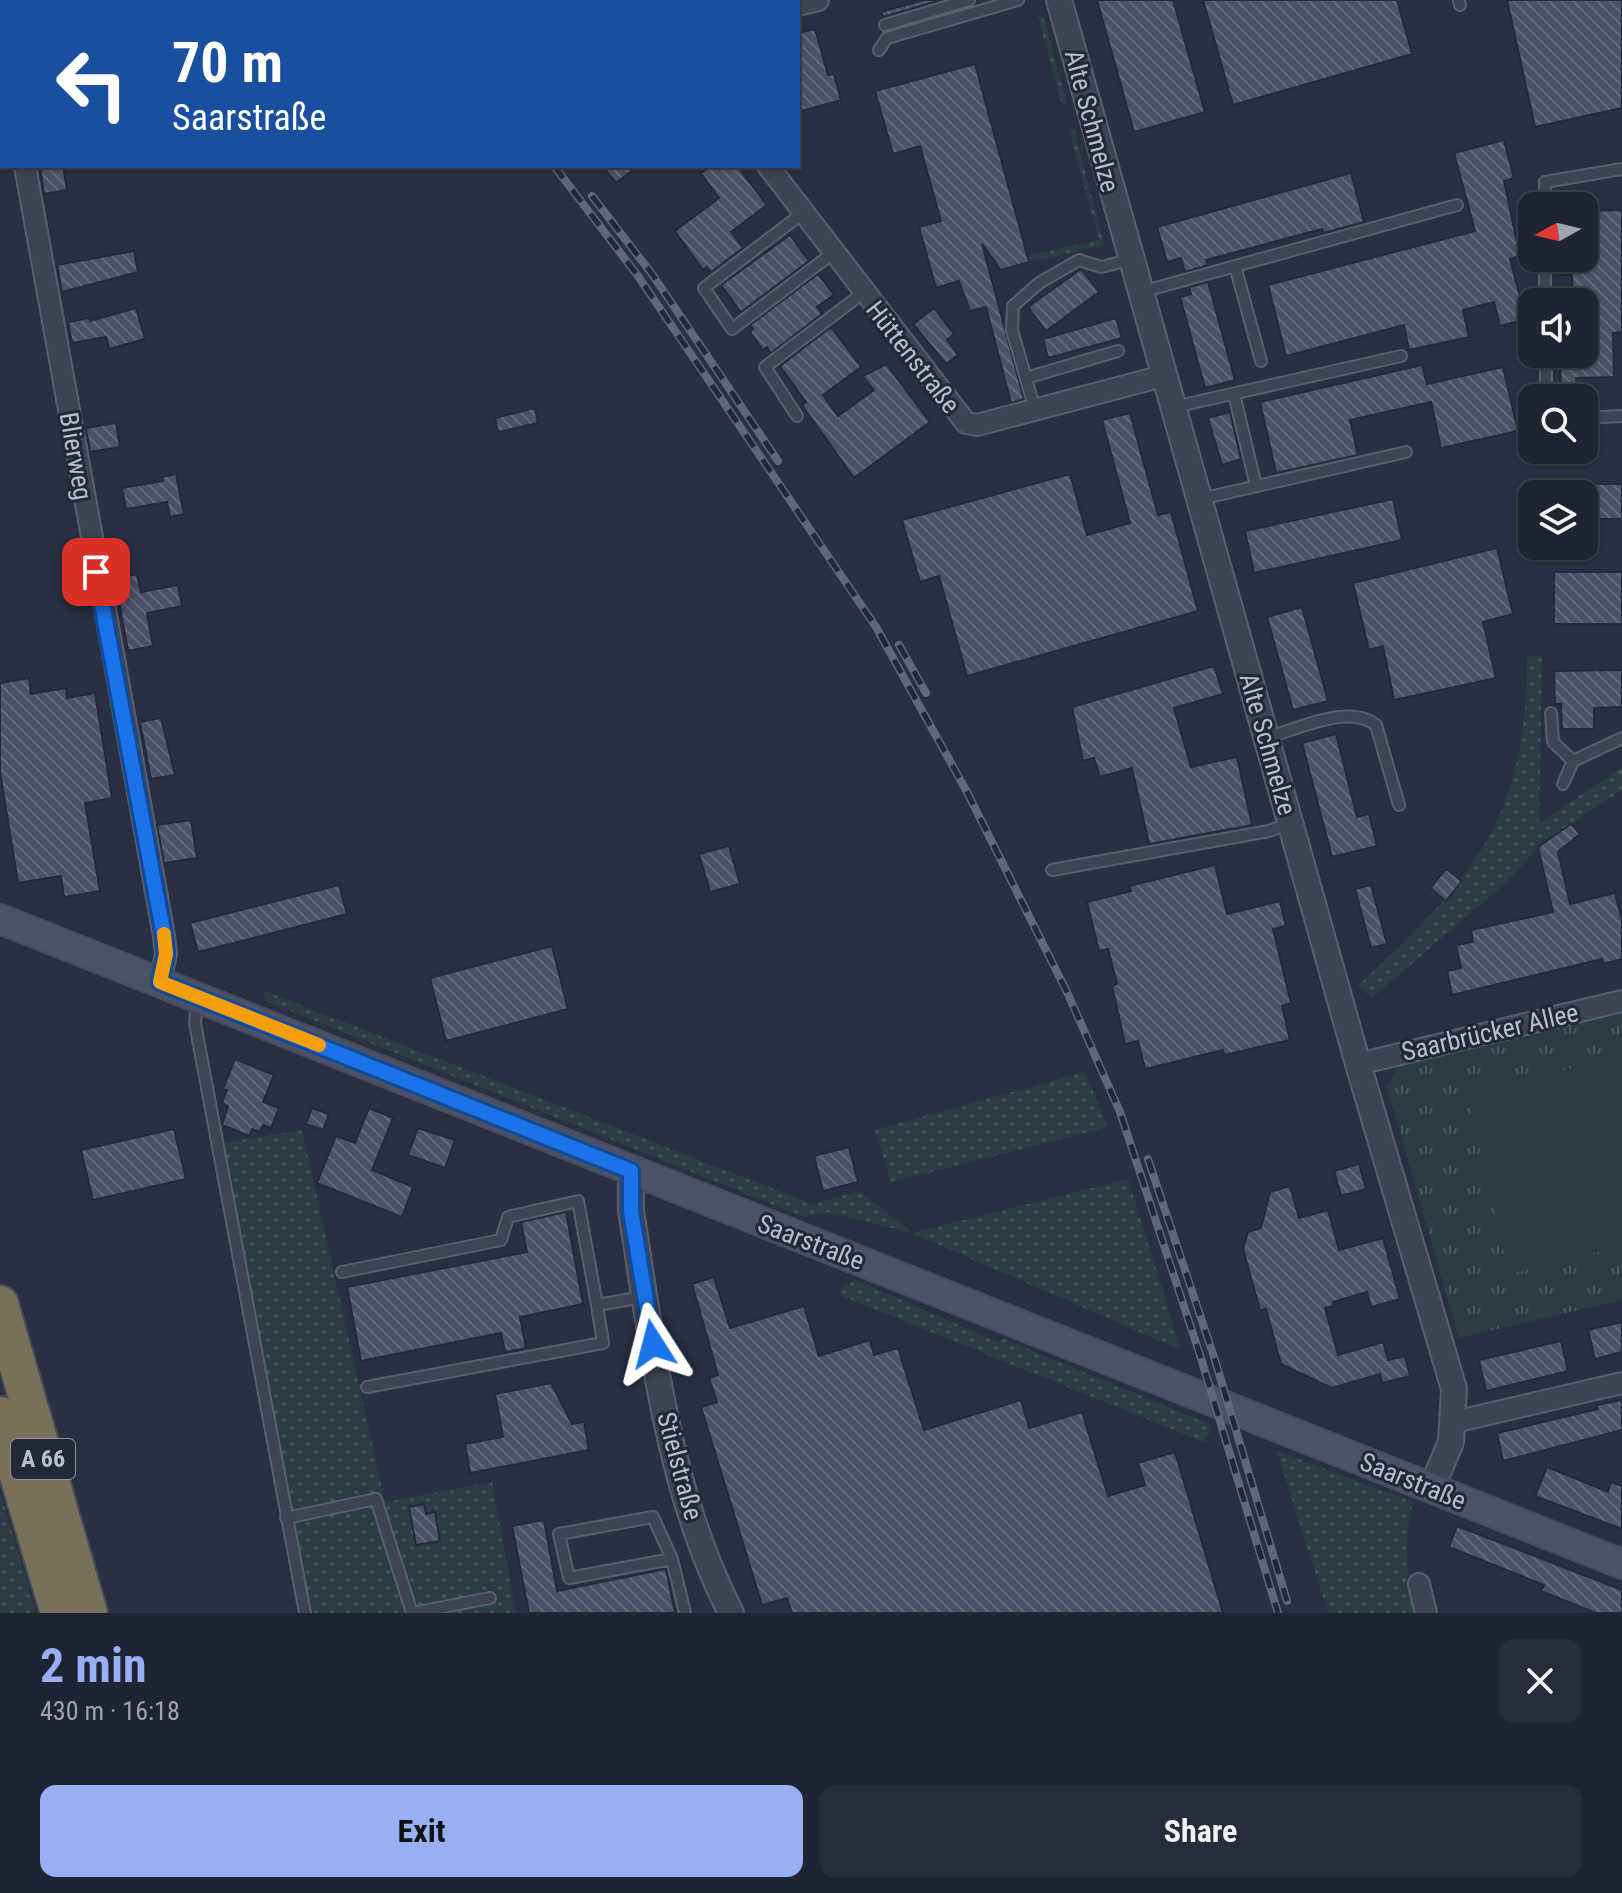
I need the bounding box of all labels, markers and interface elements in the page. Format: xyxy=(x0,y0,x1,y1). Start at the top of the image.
text: 70 m xyxy=(172,30,283,96)
icon: left xyxy=(40,32,144,136)
street label: Alte Schmelze xyxy=(1059,47,1125,195)
text: Saarstraße xyxy=(172,97,326,139)
north arrow xyxy=(1518,192,1598,272)
map controls xyxy=(1518,192,1598,560)
button: sound xyxy=(1518,288,1598,368)
street label: Hüttenstraße xyxy=(860,295,966,419)
button: search xyxy=(1518,384,1598,464)
street label: Blierweg xyxy=(54,410,98,502)
button: layers xyxy=(1518,480,1598,560)
pin xyxy=(62,538,130,606)
icon: arrive xyxy=(74,550,118,594)
street label: Alte Schmelze xyxy=(1233,670,1303,818)
street label: Saarbrücker Allee xyxy=(1399,997,1581,1067)
street label: Saarstraße xyxy=(754,1208,868,1276)
position arrow xyxy=(611,1302,695,1386)
street label: Stielstraße xyxy=(651,1409,709,1523)
road number: A 66 xyxy=(11,1439,75,1479)
street label: Saarstraße xyxy=(1356,1446,1470,1516)
text: 2 min xyxy=(40,1637,147,1694)
button: close xyxy=(1498,1639,1582,1723)
text: 430 m · 16:18 xyxy=(40,1696,180,1726)
button: Exit xyxy=(40,1785,803,1877)
button: Share xyxy=(819,1785,1582,1877)

